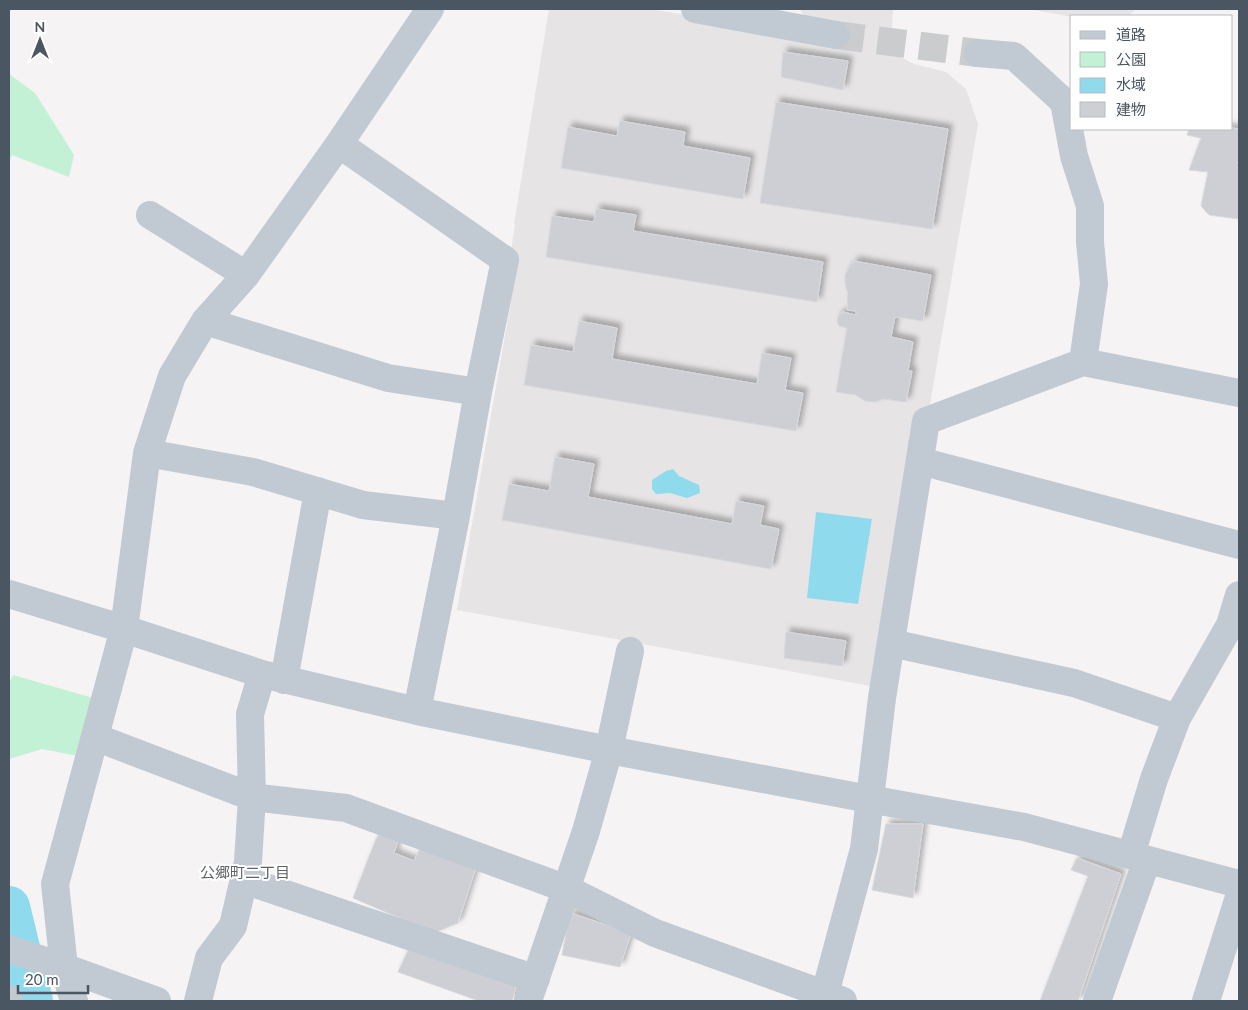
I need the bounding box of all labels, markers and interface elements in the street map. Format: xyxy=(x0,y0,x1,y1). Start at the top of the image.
north arrow xyxy=(15,15,65,65)
legend xyxy=(1070,15,1233,130)
text: N xyxy=(35,18,45,35)
text: 道路 xyxy=(1116,25,1146,43)
text: 公園 xyxy=(1116,50,1146,68)
text: 水域 xyxy=(1116,75,1146,93)
text: 建物 xyxy=(1116,100,1146,118)
district label: 公郷町二丁目 xyxy=(200,863,290,881)
scale bar xyxy=(18,962,88,994)
text: 20 m xyxy=(25,970,59,988)

